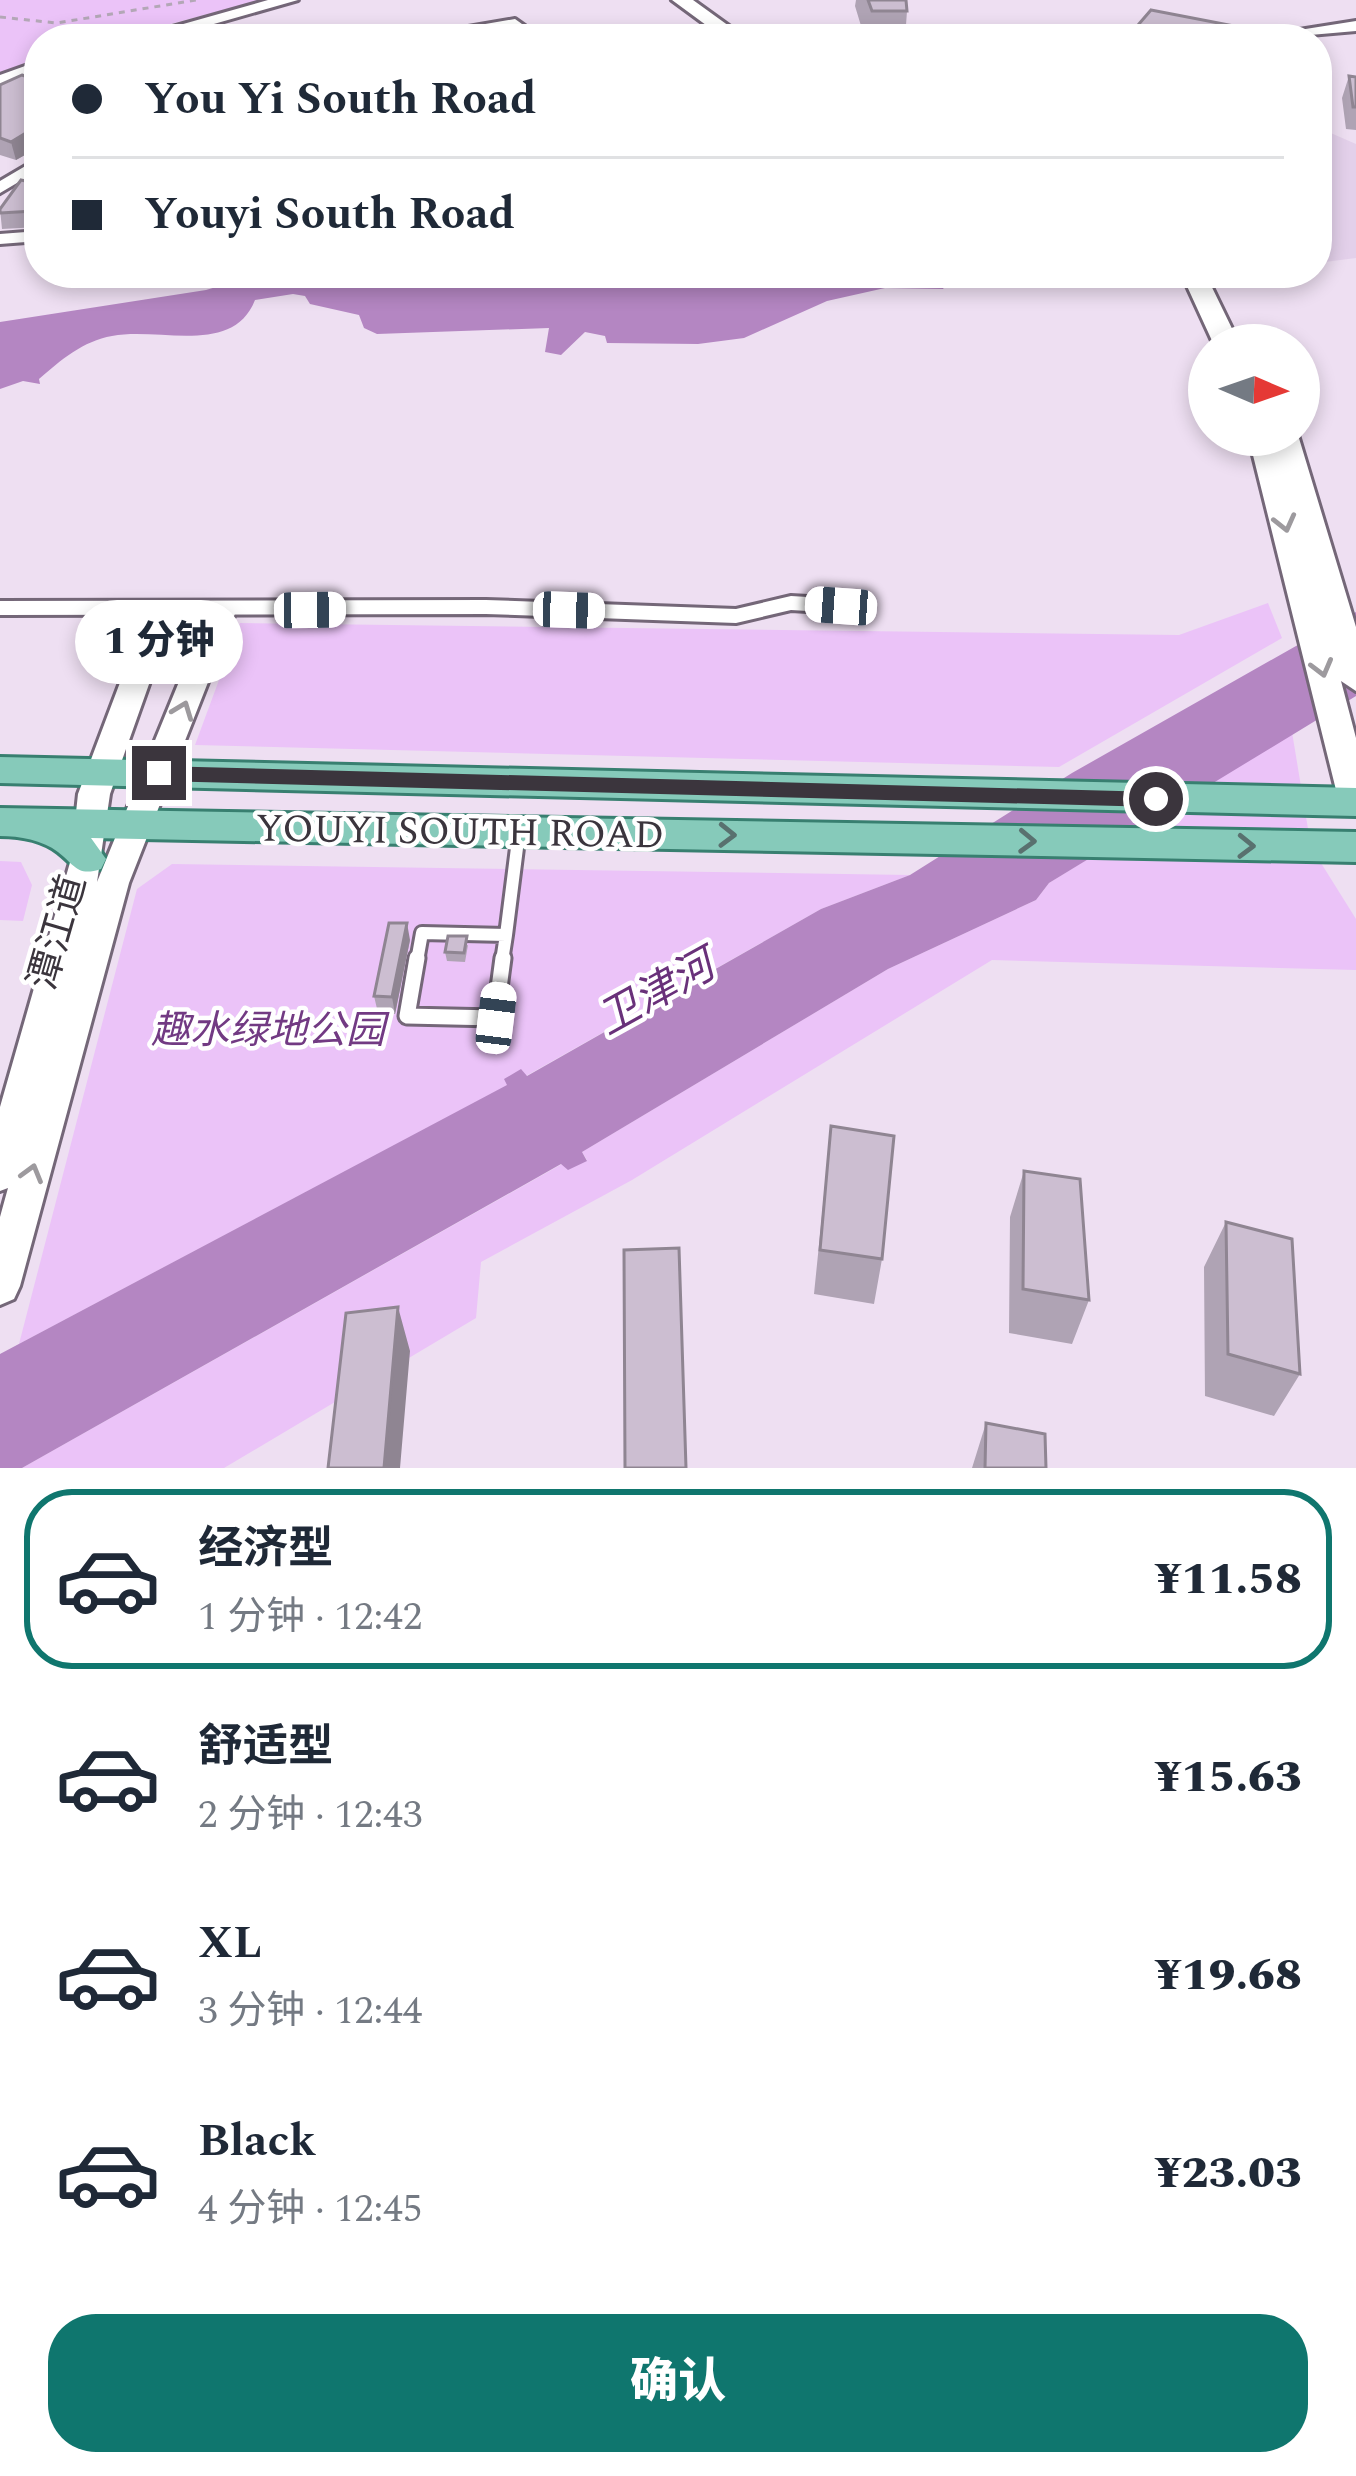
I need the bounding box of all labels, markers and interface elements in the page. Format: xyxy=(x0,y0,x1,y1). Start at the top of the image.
text: You Yi South Road xyxy=(144,65,536,134)
text: Youyi South Road xyxy=(144,180,515,249)
north arrow xyxy=(1188,324,1320,456)
map controls xyxy=(1188,324,1320,456)
one-way arrow xyxy=(1271,512,1296,533)
car xyxy=(804,586,878,626)
car xyxy=(274,591,346,629)
car xyxy=(532,591,606,629)
callout: 1 分钟 xyxy=(75,599,243,683)
text: 1 分钟 xyxy=(103,612,215,671)
one-way arrow xyxy=(1308,658,1333,678)
one-way arrow xyxy=(169,701,194,722)
route end xyxy=(132,746,186,800)
route start xyxy=(1129,772,1183,826)
street label: YOUYI SOUTH ROAD xyxy=(255,799,665,866)
one-way arrow xyxy=(718,821,737,847)
one-way arrow xyxy=(1018,828,1037,854)
one-way arrow xyxy=(1237,832,1256,858)
street label: 潭江道 xyxy=(14,868,103,997)
water label: 卫津河 xyxy=(586,932,733,1051)
car xyxy=(474,980,518,1056)
park label: 趣水绿地公园 xyxy=(151,1002,390,1061)
one-way arrow xyxy=(17,1164,42,1184)
text: 经济型 xyxy=(198,1515,333,1584)
icon: car xyxy=(54,1525,162,1633)
text: ¥11.58 xyxy=(1154,1545,1302,1614)
text: 1 分钟 · 12:42 xyxy=(198,1588,422,1647)
text: 舒适型 xyxy=(198,1713,333,1782)
icon: car xyxy=(54,1723,162,1831)
text: ¥15.63 xyxy=(1154,1743,1302,1812)
text: 2 分钟 · 12:43 xyxy=(198,1786,422,1845)
text: XL xyxy=(198,1909,262,1978)
icon: car xyxy=(54,1921,162,2029)
text: ¥19.68 xyxy=(1154,1941,1302,2010)
text: 3 分钟 · 12:44 xyxy=(198,1982,422,2041)
text: Black xyxy=(198,2107,316,2176)
icon: car xyxy=(54,2119,162,2227)
text: ¥23.03 xyxy=(1154,2139,1302,2208)
text: 4 分钟 · 12:45 xyxy=(198,2180,422,2239)
button: 确认 xyxy=(48,2314,1308,2452)

